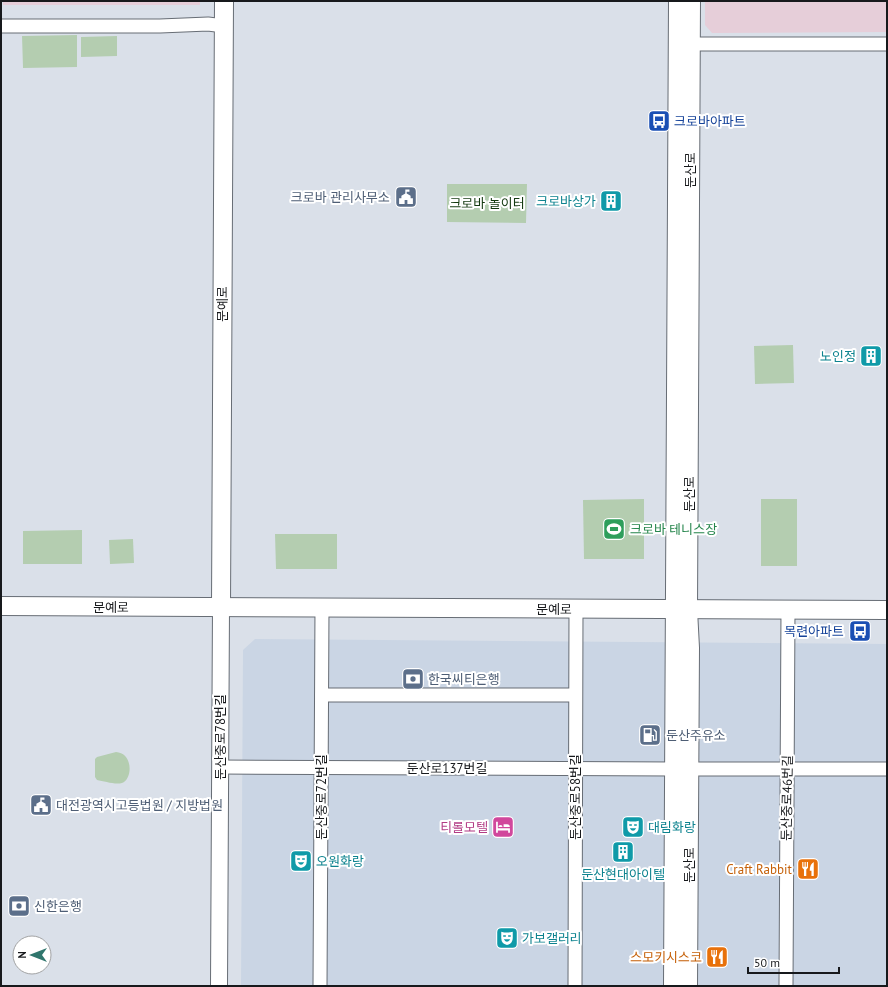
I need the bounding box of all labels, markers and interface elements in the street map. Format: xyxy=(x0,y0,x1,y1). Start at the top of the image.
bus stop icon: 크로바아파트 xyxy=(646,108,672,134)
place label: 크로바아파트 xyxy=(674,113,746,130)
street label: 둔산로 xyxy=(682,152,699,188)
public building icon: 크로바 관리사무소 xyxy=(393,184,419,210)
building icon: 크로바상가 xyxy=(598,188,624,214)
place label: 크로바 관리사무소 xyxy=(291,189,390,206)
place label: 크로바상가 xyxy=(536,193,596,210)
park label: 크로바 놀이터 xyxy=(449,195,525,212)
street label: 문예로 xyxy=(214,286,231,322)
building icon: 노인정 xyxy=(858,343,884,369)
place label: 노인정 xyxy=(820,348,856,365)
street label: 둔산로 xyxy=(681,476,698,512)
sports icon: 크로바 테니스장 xyxy=(601,516,627,542)
place label: 크로바 테니스장 xyxy=(630,521,717,538)
street label: 문예로 xyxy=(93,599,129,616)
street label: 문예로 xyxy=(536,601,572,618)
bus stop icon: 목련아파트 xyxy=(847,618,873,644)
place label: 목련아파트 xyxy=(784,623,844,640)
bank icon: 한국씨티은행 xyxy=(400,666,426,692)
place label: 한국씨티은행 xyxy=(428,671,500,688)
street label: 둔산중로78번길 xyxy=(212,694,229,780)
fuel station icon: 둔산주유소 xyxy=(637,722,663,748)
place label: 둔산주유소 xyxy=(666,727,726,744)
street label: 둔산중로72번길 xyxy=(313,754,330,840)
street label: 둔산중로58번길 xyxy=(567,754,584,840)
street label: 둔산중로46번길 xyxy=(778,755,796,841)
street label: 둔산로137번길 xyxy=(406,760,488,777)
public building icon: 대전광역시고등법원 / 지방법원 xyxy=(28,792,54,818)
place label: 대전광역시고등법원 / 지방법원 xyxy=(56,797,223,814)
hotel icon: 티롤모텔 xyxy=(490,814,516,840)
theatre icon: 대림화랑 xyxy=(620,814,646,840)
place label: 티롤모텔 xyxy=(440,819,488,836)
place label: 대림화랑 xyxy=(648,819,696,836)
building icon: 둔산현대아이텔 xyxy=(610,839,636,865)
street label: 둔산로 xyxy=(681,847,698,883)
theatre icon: 오원화랑 xyxy=(288,848,314,874)
place label: 오원화랑 xyxy=(316,853,364,870)
restaurant icon: Craft Rabbit xyxy=(795,856,821,882)
place label: Craft Rabbit xyxy=(726,861,793,878)
place label: 둔산현대아이텔 xyxy=(581,866,665,883)
bank icon: 신한은행 xyxy=(6,893,32,919)
place label: 신한은행 xyxy=(34,898,82,915)
theatre icon: 가보갤러리 xyxy=(494,925,520,951)
place label: 가보갤러리 xyxy=(522,930,582,947)
north arrow xyxy=(12,935,52,975)
restaurant icon: 스모키시스코 xyxy=(704,944,730,970)
place label: 스모키시스코 xyxy=(630,949,702,966)
scale bar xyxy=(748,949,839,975)
text: N xyxy=(15,951,29,959)
text: 50 m xyxy=(754,955,780,970)

